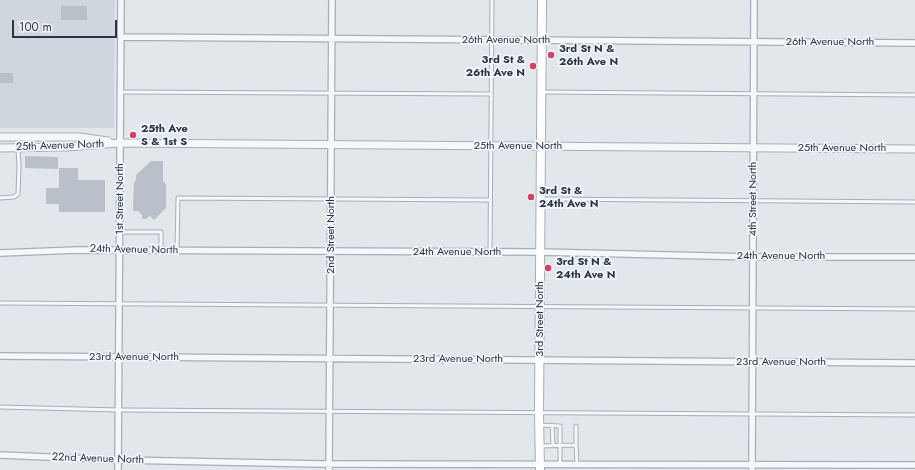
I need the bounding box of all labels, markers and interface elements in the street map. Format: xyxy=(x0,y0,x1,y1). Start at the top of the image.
scale bar xyxy=(14,12,119,38)
text: 100 m xyxy=(19,18,52,36)
street label: 26th Avenue North xyxy=(462,33,550,47)
street label: 26th Avenue North xyxy=(786,35,874,49)
place label: 3rd St N & 26th Ave N xyxy=(559,42,618,68)
marker: 3rd St N & 26th Ave N xyxy=(546,50,556,60)
place label: 3rd St & 26th Ave N xyxy=(466,53,525,79)
marker: 3rd St & 26th Ave N xyxy=(528,61,538,71)
place label: 25th Ave S & 1st S xyxy=(141,122,188,148)
marker: 25th Ave S & 1st S xyxy=(128,130,138,140)
street label: 25th Avenue North xyxy=(16,138,104,154)
street label: 25th Avenue North xyxy=(474,139,562,153)
street label: 25th Avenue North xyxy=(798,141,886,155)
street label: 4th Street North xyxy=(746,162,760,236)
street label: 1st Street North xyxy=(113,163,127,235)
place label: 3rd St & 24th Ave N xyxy=(539,184,598,210)
marker: 3rd St & 24th Ave N xyxy=(526,192,536,202)
street label: 2nd Street North xyxy=(324,196,338,274)
street label: 24th Avenue North xyxy=(90,243,178,257)
street label: 24th Avenue North xyxy=(413,245,501,259)
street label: 24th Avenue North xyxy=(737,249,825,263)
place label: 3rd St N & 24th Ave N xyxy=(556,255,615,281)
marker: 3rd St N & 24th Ave N xyxy=(543,263,553,273)
street label: 3rd Street North xyxy=(533,281,547,357)
street label: 23rd Avenue North xyxy=(89,350,179,364)
street label: 23rd Avenue North xyxy=(413,352,503,366)
street label: 23rd Avenue North xyxy=(736,355,826,369)
street label: 22nd Avenue North xyxy=(52,451,144,467)

